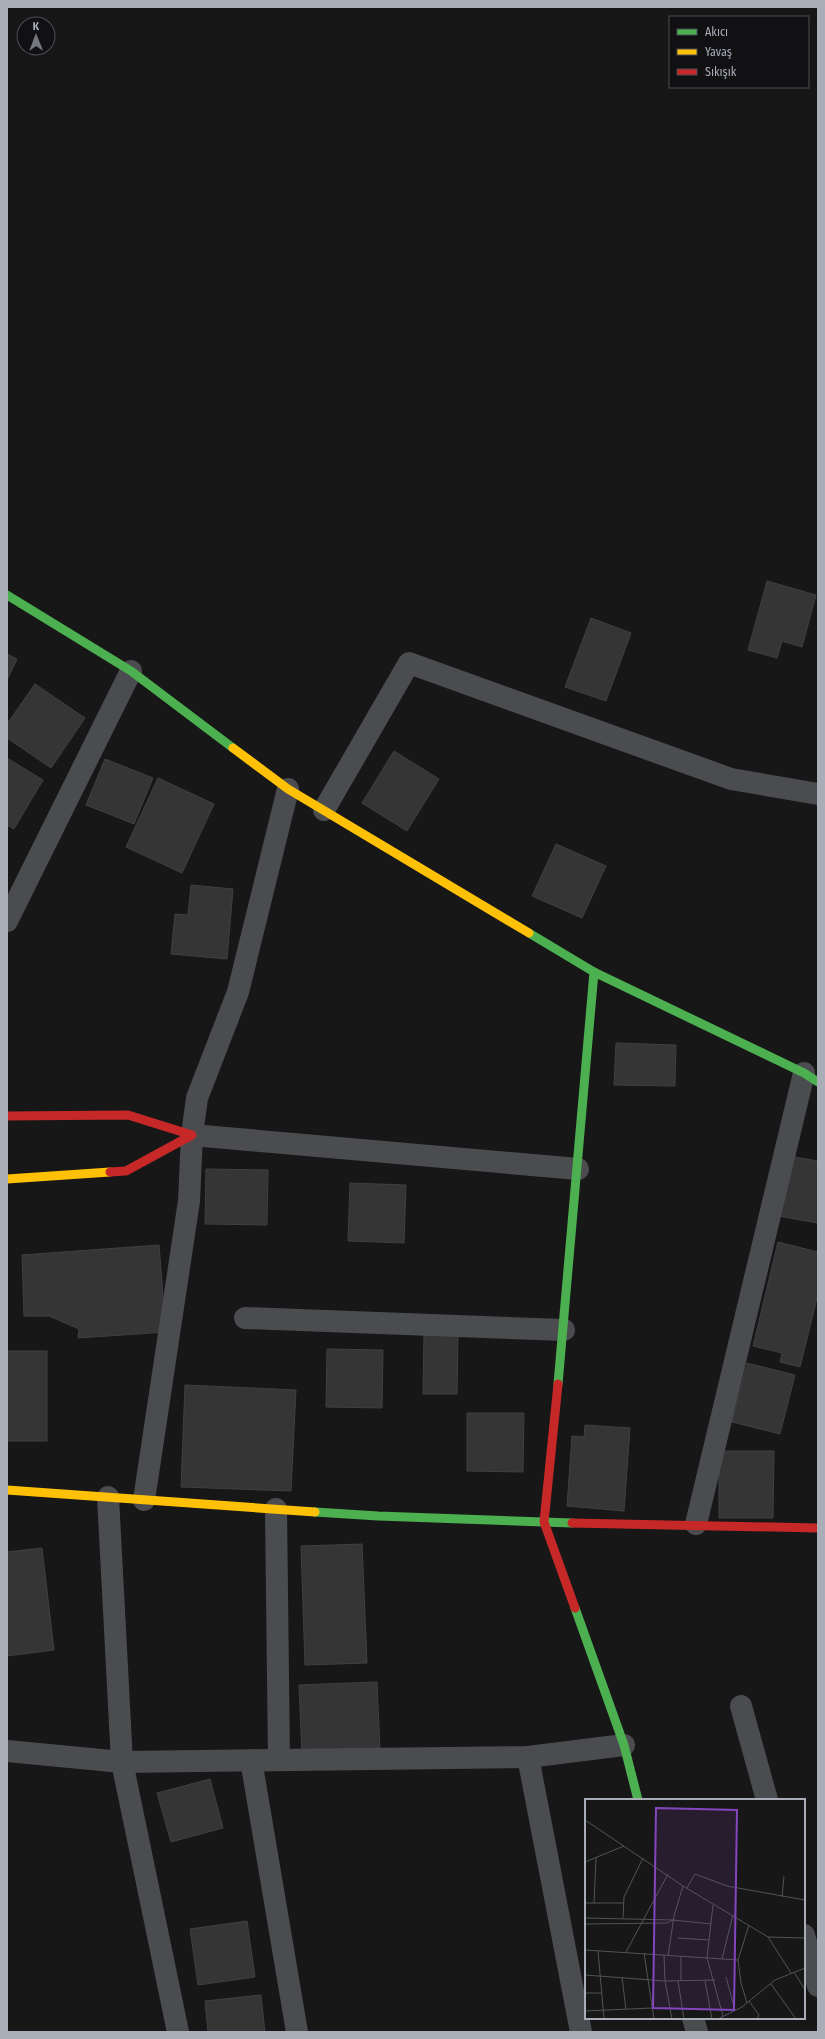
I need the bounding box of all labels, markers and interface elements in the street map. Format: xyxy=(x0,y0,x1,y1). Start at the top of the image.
north arrow xyxy=(16,16,56,56)
legend xyxy=(669,16,809,88)
text: K xyxy=(33,20,40,33)
text: Akıcı xyxy=(705,25,728,39)
text: Yavaş xyxy=(705,45,732,59)
text: Sıkışık xyxy=(705,65,737,79)
inset map xyxy=(585,1799,805,2019)

